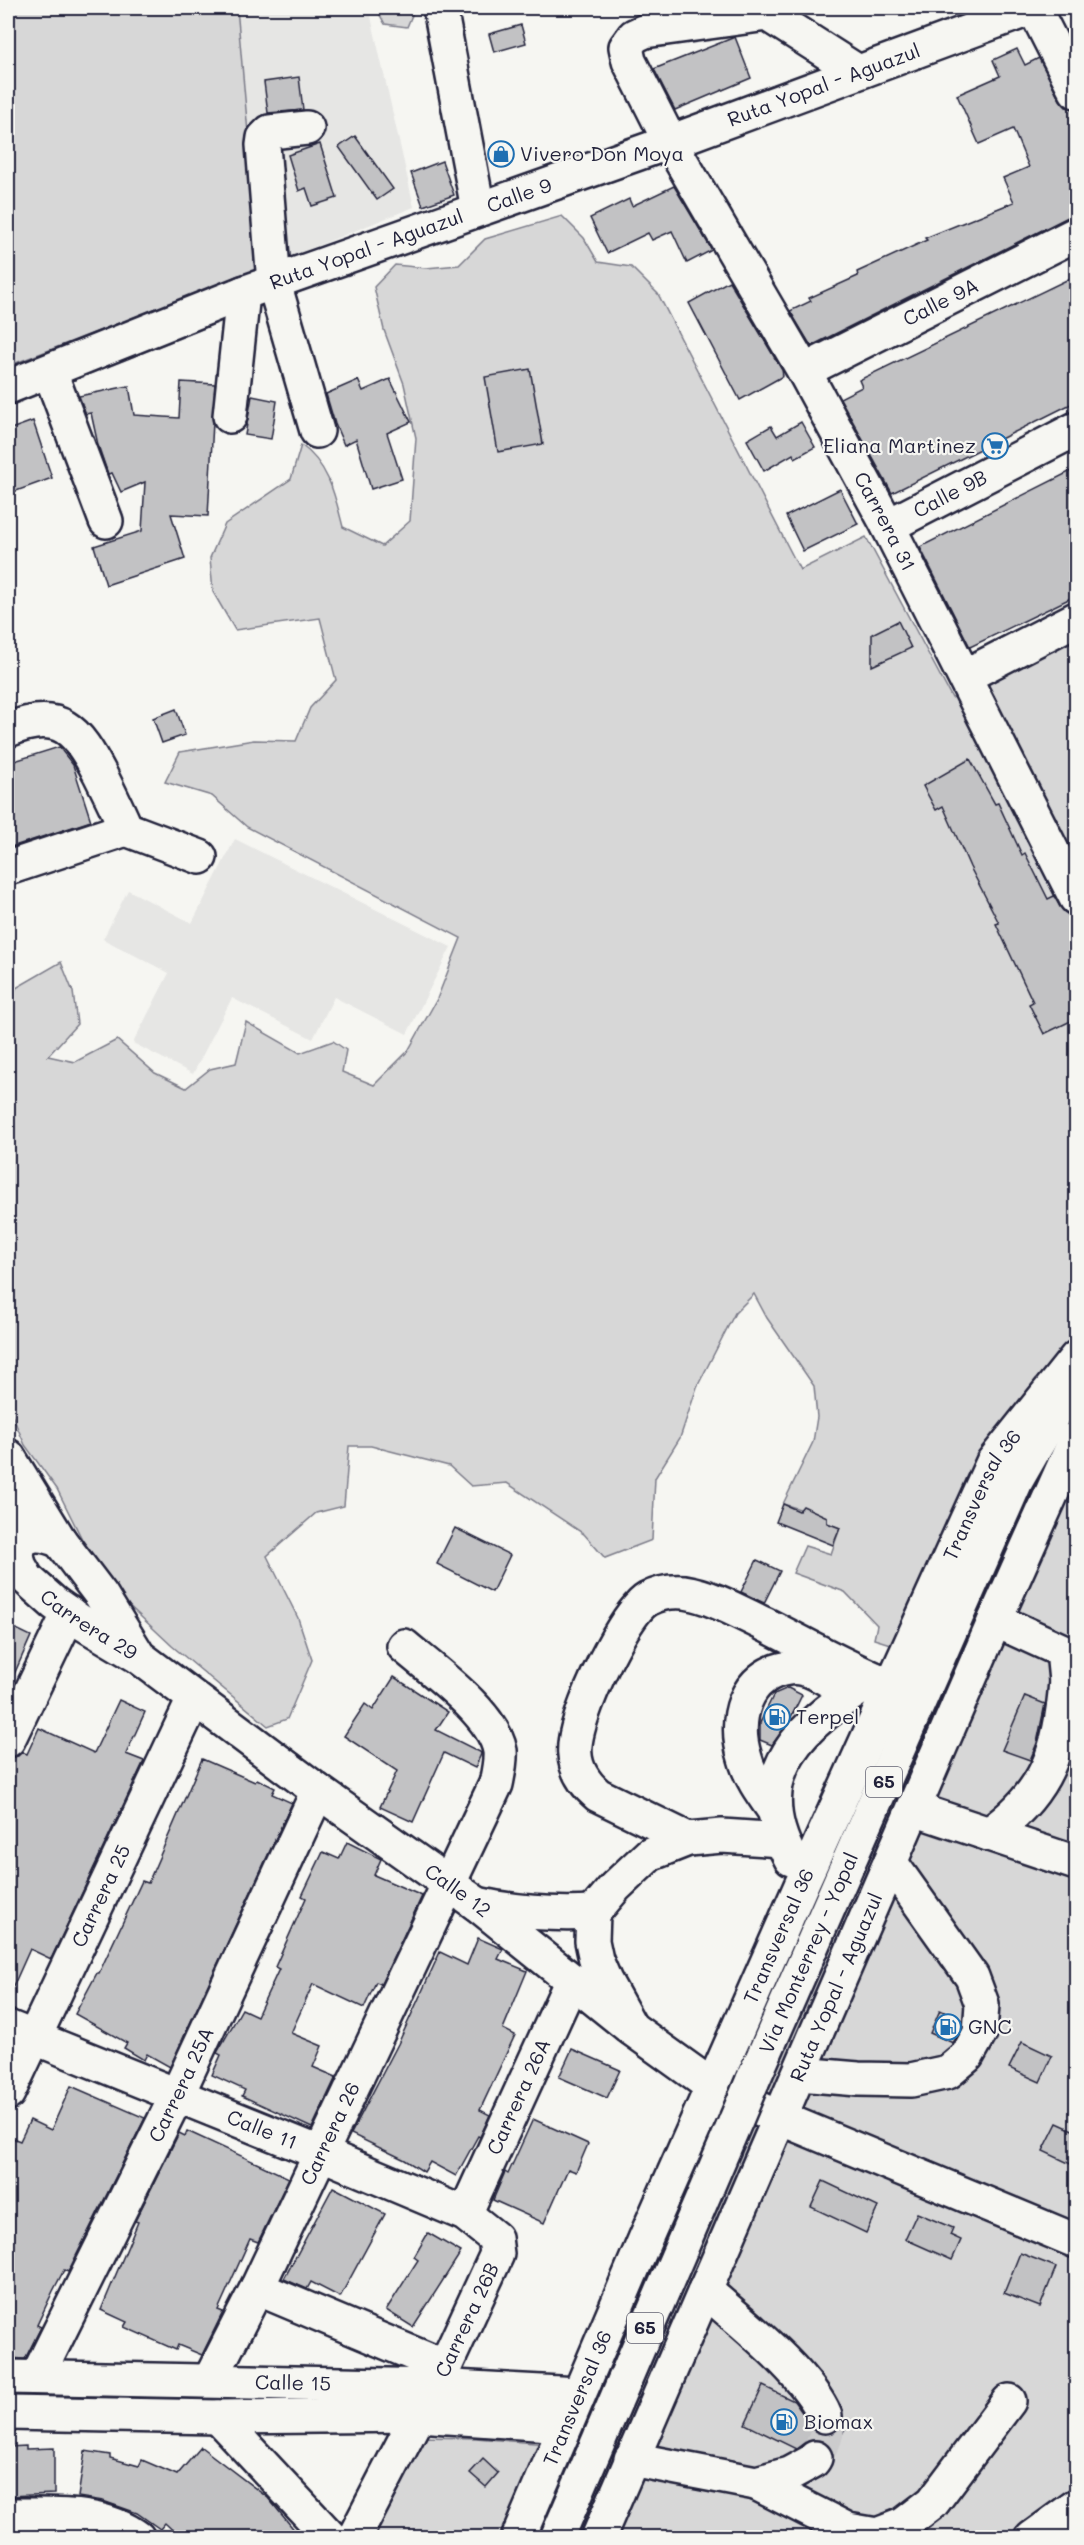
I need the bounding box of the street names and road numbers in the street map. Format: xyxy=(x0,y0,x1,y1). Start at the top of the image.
street label: Ruta Yopal - Aguazul xyxy=(723,37,923,132)
street label: Calle 9 xyxy=(483,171,555,218)
street label: Ruta Yopal - Aguazul xyxy=(266,202,466,295)
street label: Calle 9A xyxy=(898,271,982,331)
street label: Calle 9B xyxy=(908,463,991,523)
street label: Carrera 31 xyxy=(849,467,923,575)
street label: Transversal 36 xyxy=(936,1423,1026,1564)
street label: Carrera 29 xyxy=(35,1583,143,1665)
road number: 65 xyxy=(866,1767,902,1797)
street label: Carrera 25 xyxy=(65,1840,136,1951)
street label: Vía Monterrey - Yopal xyxy=(752,1848,863,2057)
street label: Calle 12 xyxy=(420,1857,497,1922)
street label: Transversal 36 xyxy=(737,1864,819,2007)
street label: Ruta Yopal - Aguazul xyxy=(783,1888,888,2085)
street label: Carrera 25A xyxy=(142,2022,219,2146)
street label: Carrera 26A xyxy=(480,2034,556,2159)
street label: Carrera 26 xyxy=(294,2077,365,2189)
street label: Calle 11 xyxy=(223,2103,301,2154)
street label: Carrera 26B xyxy=(428,2258,504,2381)
road number: 65 xyxy=(627,2313,663,2343)
street label: Transversal 36 xyxy=(536,2326,617,2470)
street label: Calle 15 xyxy=(255,2368,331,2396)

